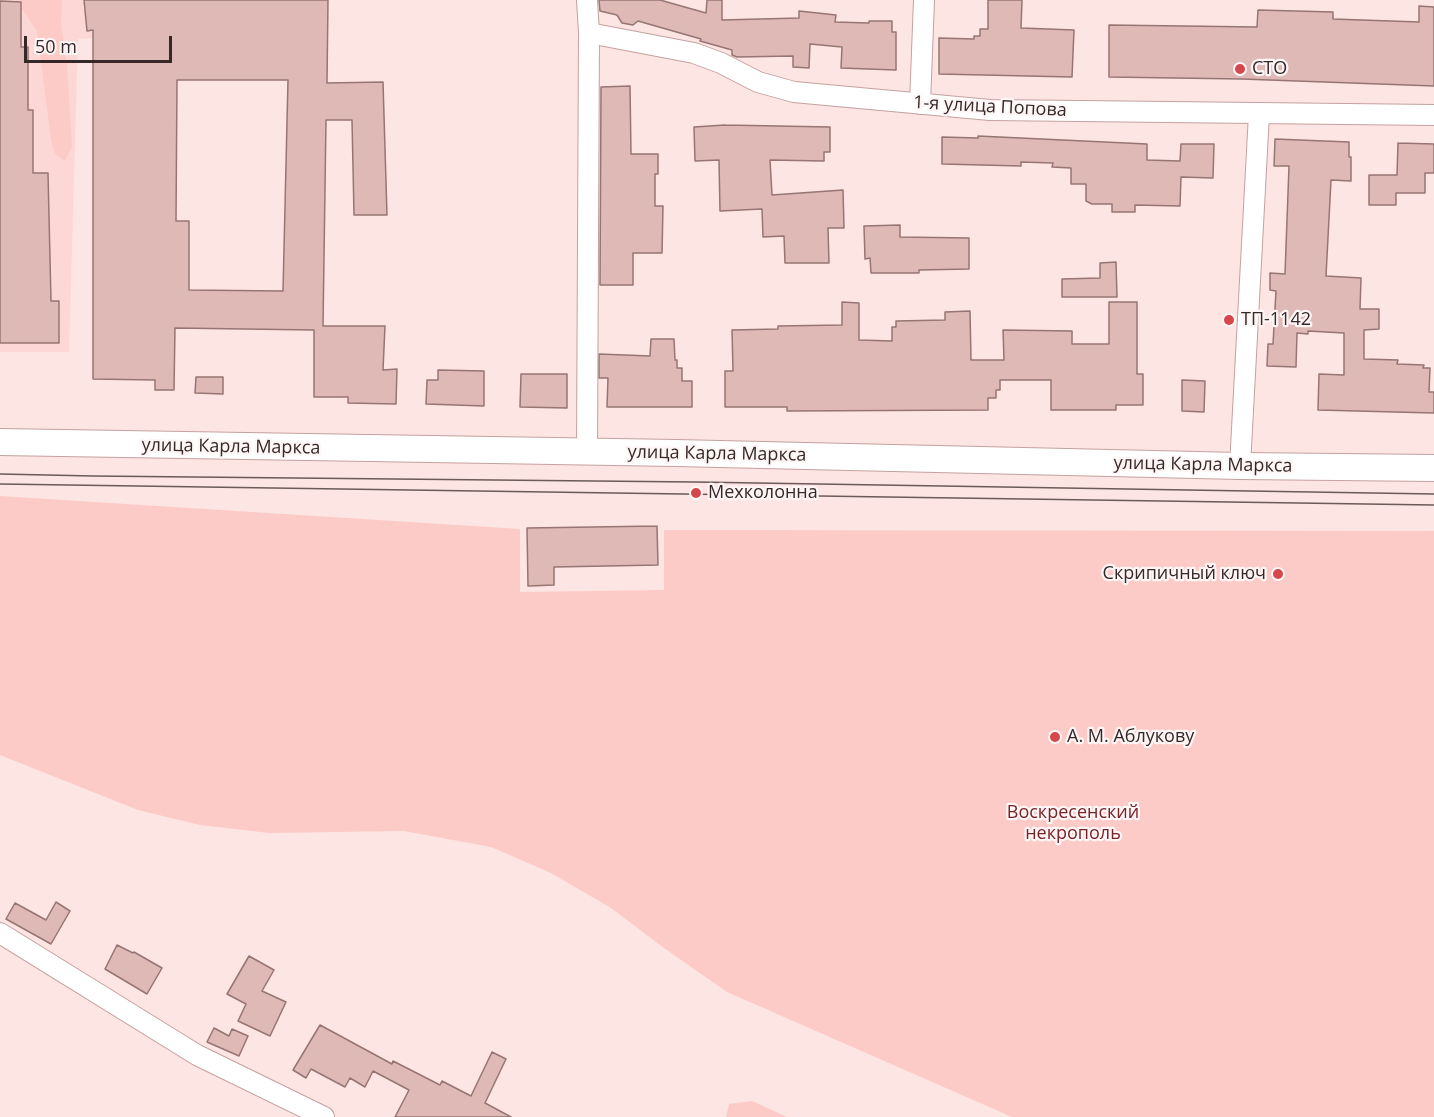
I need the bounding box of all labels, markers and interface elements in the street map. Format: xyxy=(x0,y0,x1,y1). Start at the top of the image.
scale bar xyxy=(27,24,176,62)
text: 50 m xyxy=(35,34,77,58)
place label: СТО xyxy=(1252,58,1287,80)
marker: СТО xyxy=(1233,62,1247,76)
street label: 1-я улица Попова xyxy=(913,92,1067,122)
place label: ТП-1142 xyxy=(1241,309,1311,331)
marker: ТП-1142 xyxy=(1222,313,1236,327)
street label: улица Карла Маркса xyxy=(141,435,321,459)
street label: улица Карла Маркса xyxy=(627,442,807,466)
street label: улица Карла Маркса xyxy=(1113,453,1293,477)
place label: Мехколонна xyxy=(708,482,818,504)
marker: Мехколонна xyxy=(689,486,703,500)
place label: Скрипичный ключ xyxy=(1103,563,1266,585)
marker: Скрипичный ключ xyxy=(1271,567,1285,581)
place label: А. М. Аблукову xyxy=(1067,726,1194,748)
marker: А. М. Аблукову xyxy=(1048,730,1062,744)
park label: Воскресенский некрополь xyxy=(1007,802,1139,844)

